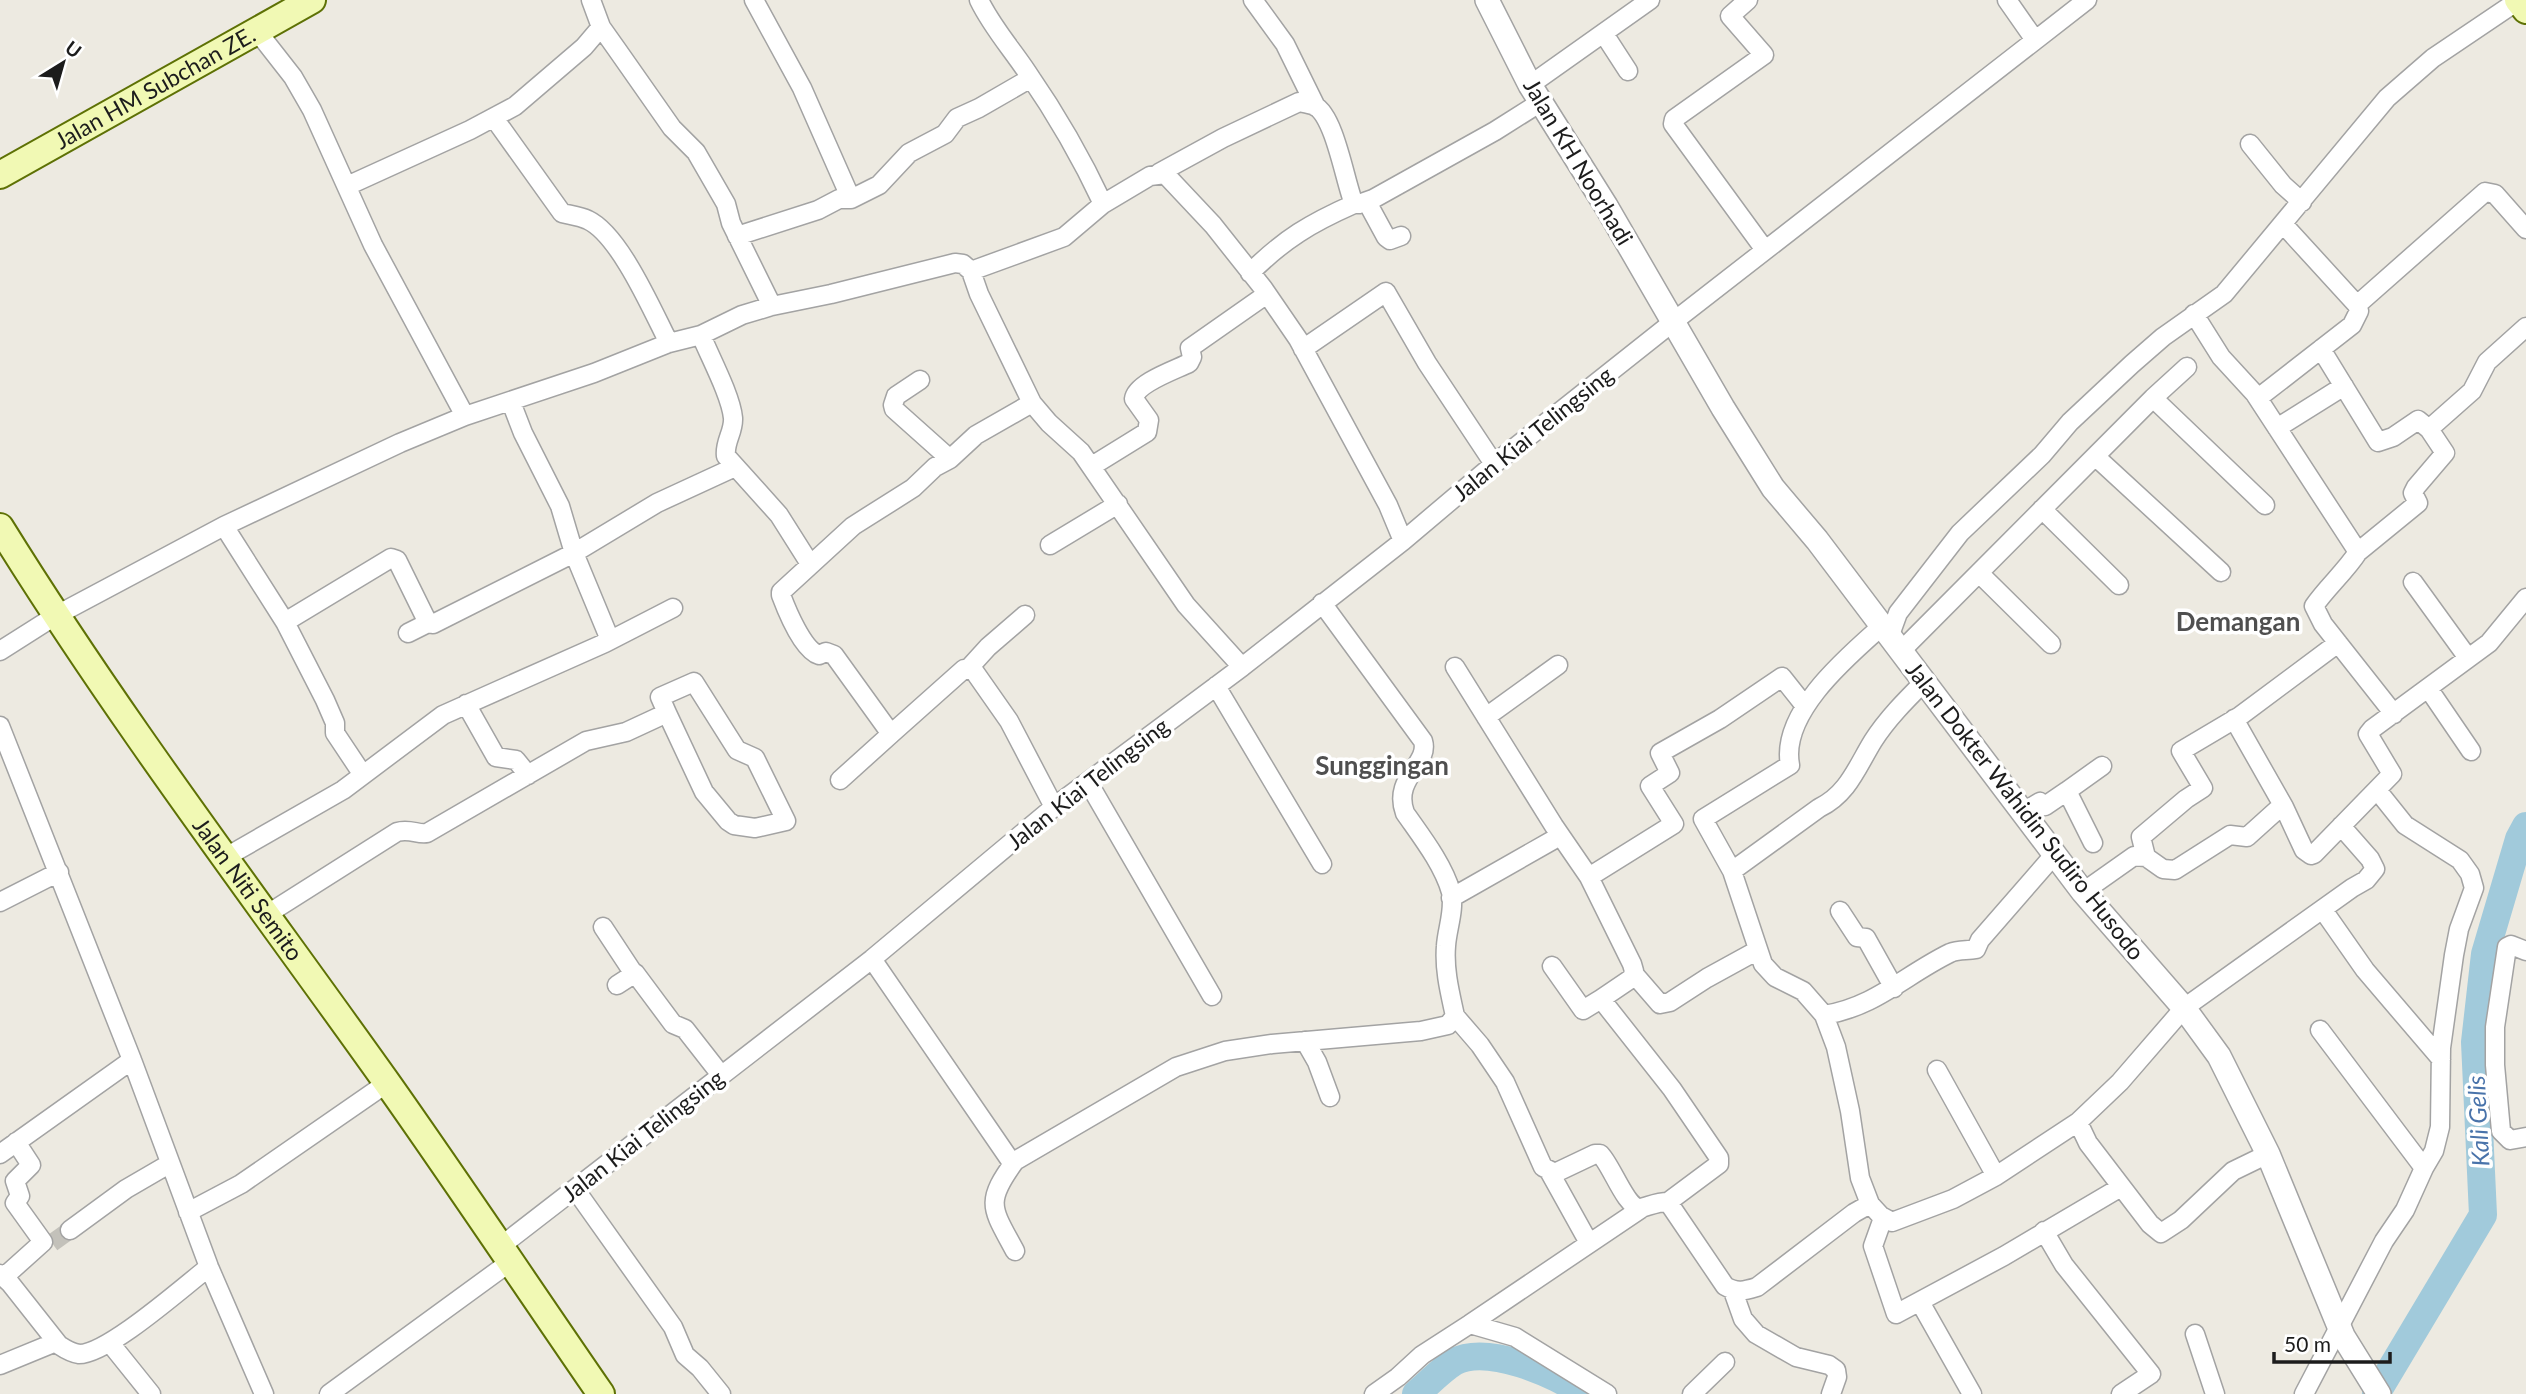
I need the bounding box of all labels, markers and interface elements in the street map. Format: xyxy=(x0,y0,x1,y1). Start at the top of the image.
street label: Jalan HM Subchan ZE. xyxy=(49,20,260,154)
north arrow xyxy=(28,28,98,98)
text: U xyxy=(61,36,86,62)
street label: Jalan KH Noorhadi xyxy=(1518,73,1640,250)
street label: Jalan Kiai Telingsing xyxy=(1447,360,1618,506)
district label: Demangan xyxy=(2176,605,2300,637)
street label: Jalan Dokter Wahidin Sudiro Husodo xyxy=(1901,656,2151,965)
street label: Jalan Kiai Telingsing xyxy=(1001,711,1174,855)
district label: Sunggingan xyxy=(1315,749,1449,781)
street label: Jalan Niti Semito xyxy=(188,812,309,966)
street label: Jalan Kiai Telingsing xyxy=(556,1063,729,1207)
water label: Kali Gelis xyxy=(2461,1074,2494,1167)
scale bar xyxy=(2274,1320,2390,1364)
text: 50 m xyxy=(2284,1331,2331,1356)

